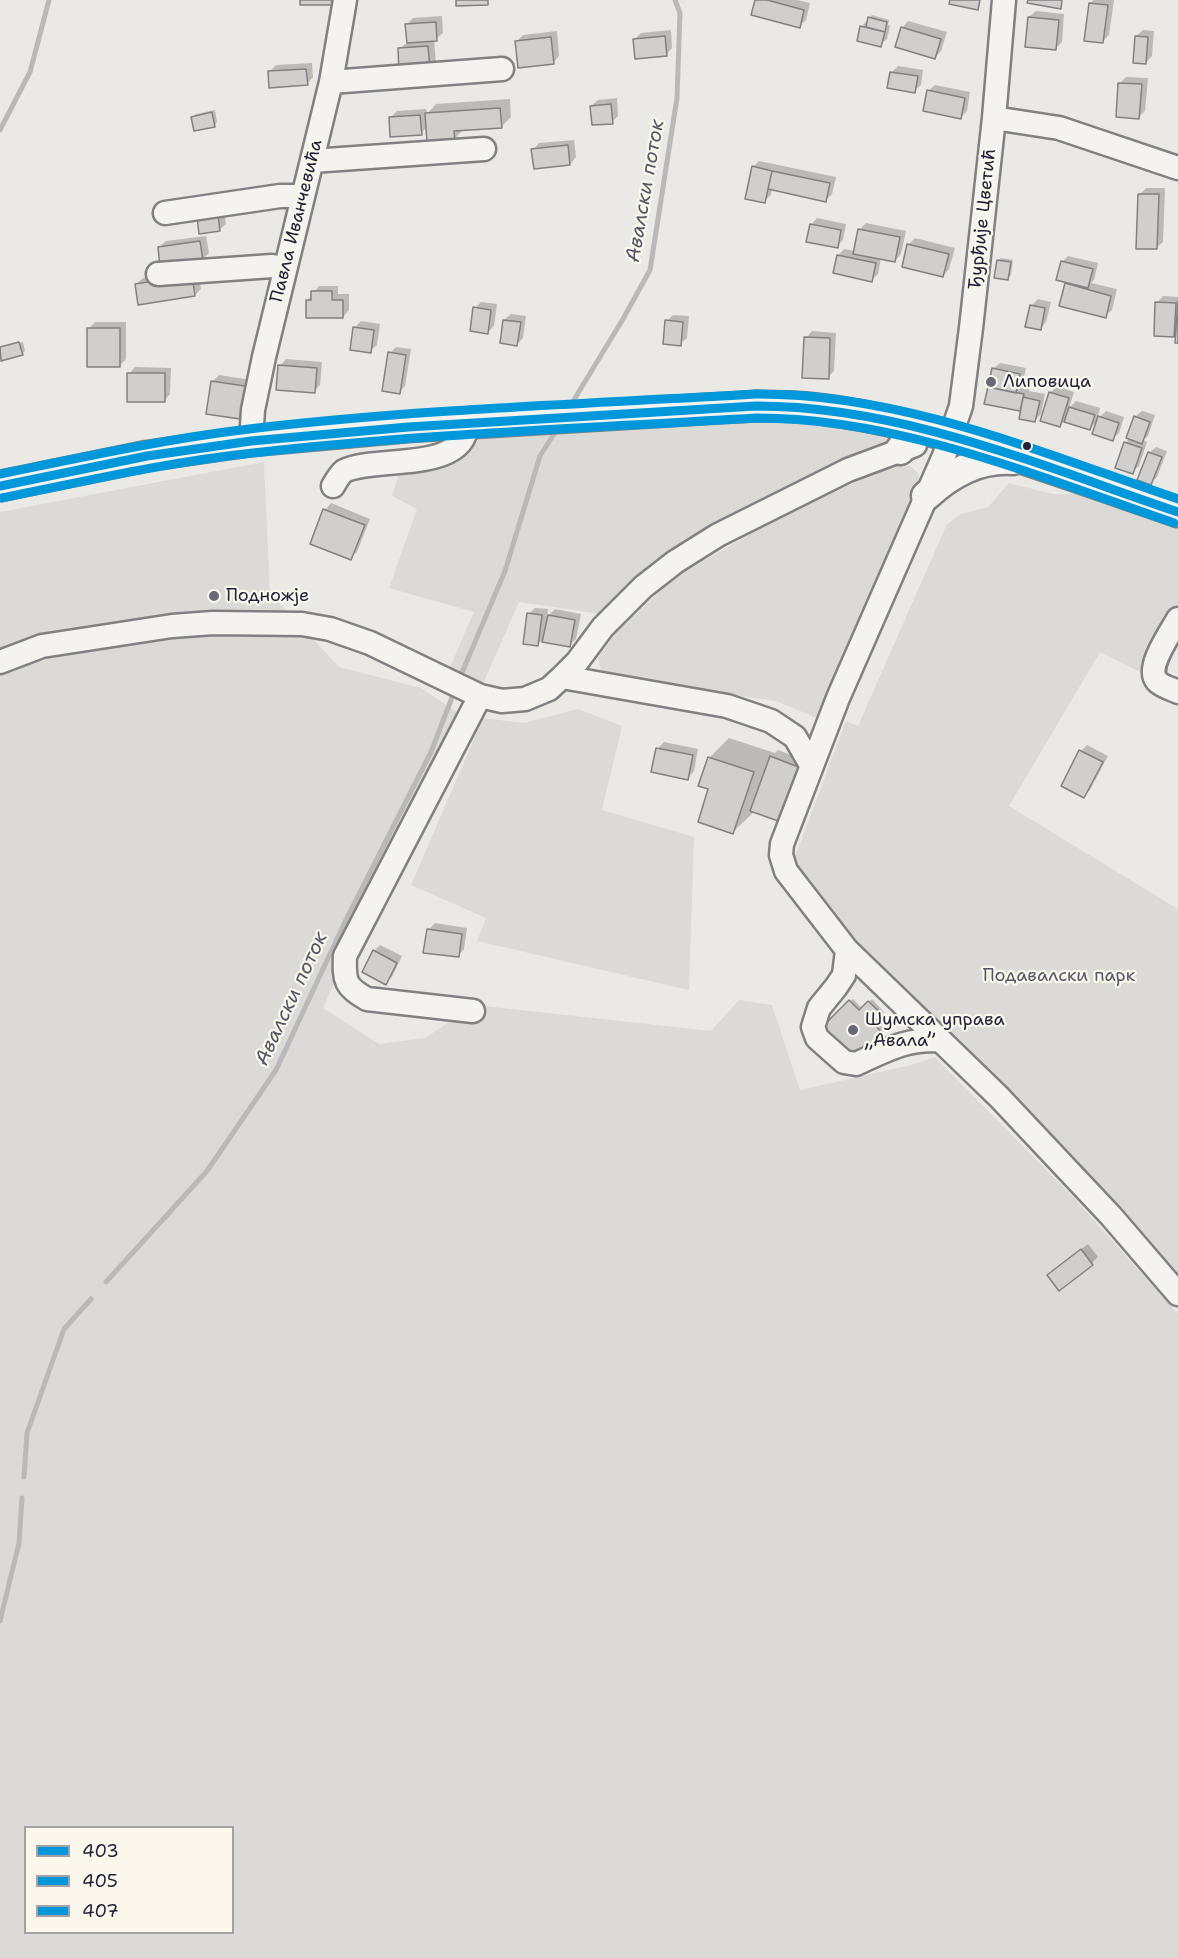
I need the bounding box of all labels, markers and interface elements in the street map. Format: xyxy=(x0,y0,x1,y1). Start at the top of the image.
water label: Авалски поток xyxy=(622,118,670,264)
street label: Павла Иванчевића xyxy=(266,137,328,305)
street label: Ђурђије Цветић xyxy=(965,147,1001,291)
place label: Липовица xyxy=(1003,371,1091,393)
marker: Липовица xyxy=(984,375,998,389)
unlabelled marker xyxy=(1021,440,1033,452)
place label: Подножје xyxy=(226,585,309,607)
marker: Подножје xyxy=(207,589,221,603)
water label: Авалски поток xyxy=(251,929,333,1069)
park label: Подавалски парк xyxy=(983,965,1135,987)
place label: Шумска управа „Авала” xyxy=(865,1009,1005,1052)
marker: Шумска управа „Авала” xyxy=(846,1023,860,1037)
legend xyxy=(24,1826,234,1934)
text: 403 xyxy=(82,1839,119,1863)
text: 405 xyxy=(82,1869,118,1893)
text: 407 xyxy=(82,1899,119,1923)

